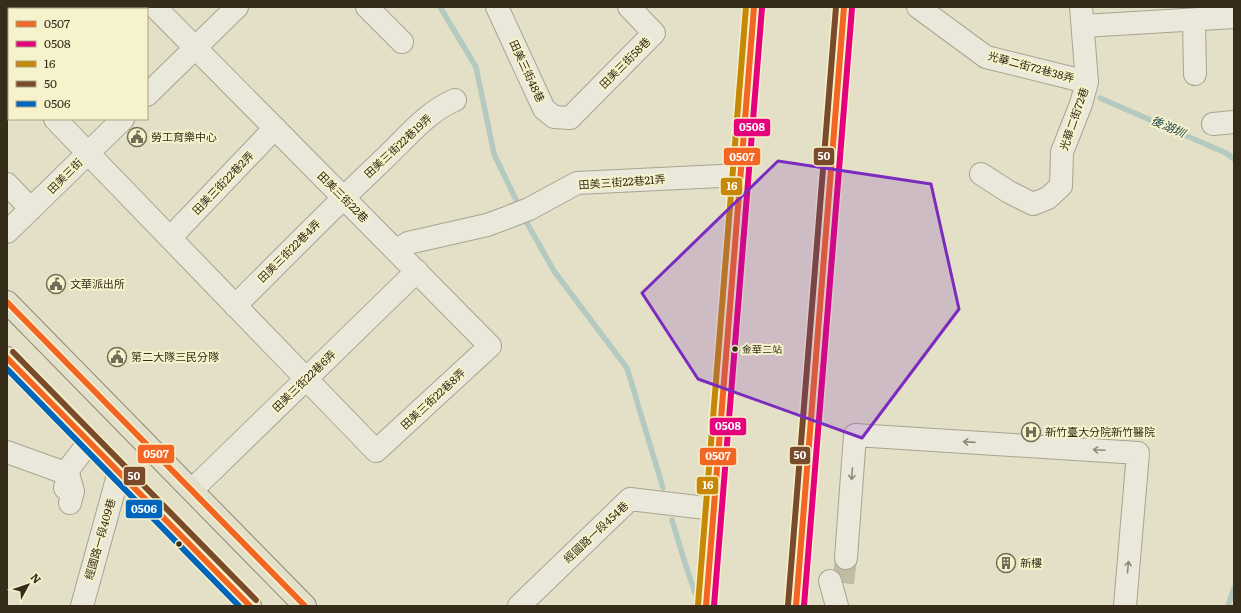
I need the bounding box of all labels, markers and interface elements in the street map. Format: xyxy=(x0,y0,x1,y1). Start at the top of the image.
legend xyxy=(8,8,148,120)
text: 0507 xyxy=(44,14,70,32)
street label: 田美三街58巷 xyxy=(595,33,654,92)
text: 0508 xyxy=(44,34,71,52)
street label: 田美三街48巷 xyxy=(506,37,549,104)
street label: 光華二街72巷38弄 xyxy=(986,47,1076,85)
text: 16 xyxy=(44,54,56,72)
text: 50 xyxy=(44,74,57,92)
street label: 光華二街72巷 xyxy=(1055,85,1091,153)
text: 0506 xyxy=(44,94,71,112)
street label: 田美三街22巷19弄 xyxy=(360,110,435,181)
water label: 後湖圳 xyxy=(1148,111,1190,142)
line badge: 0508 xyxy=(733,118,771,137)
text: 0508 xyxy=(739,118,765,134)
public building icon: 勞工育樂中心 xyxy=(126,126,148,148)
place label: 勞工育樂中心 xyxy=(151,128,217,144)
street label: 田美三街22巷2弄 xyxy=(188,147,257,218)
line badge: 0507 xyxy=(723,147,761,166)
line badge: 50 xyxy=(813,147,835,166)
text: 50 xyxy=(818,147,831,163)
text: 0507 xyxy=(729,148,755,164)
street label: 田美三街 xyxy=(43,154,86,197)
street label: 田美三街22巷 xyxy=(315,167,373,225)
street label: 田美三街22巷21弄 xyxy=(578,170,666,192)
line badge: 16 xyxy=(720,177,743,196)
text: 16 xyxy=(727,177,738,193)
street label: 田美三街22巷4弄 xyxy=(253,215,323,285)
public building icon: 文華派出所 xyxy=(45,273,67,295)
place label: 文華派出所 xyxy=(70,275,125,291)
place label: 金華二站 xyxy=(742,341,782,356)
marker: 金華二站 xyxy=(730,344,740,354)
public building icon: 第二大隊三民分隊 xyxy=(106,346,128,368)
street label: 田美三街22巷6弄 xyxy=(268,346,339,415)
place label: 第二大隊三民分隊 xyxy=(131,348,219,364)
street label: 田美三街22巷8弄 xyxy=(396,364,468,432)
line badge: 0508 xyxy=(709,417,747,436)
text: 0508 xyxy=(715,417,741,433)
hospital icon: 新竹臺大分院新竹醫院 xyxy=(1020,421,1042,443)
place label: 新竹臺大分院新竹醫院 xyxy=(1045,423,1155,439)
one-way arrow xyxy=(963,439,976,446)
line badge: 0507 xyxy=(137,444,175,464)
text: 0507 xyxy=(143,445,169,461)
line badge: 50 xyxy=(789,446,811,465)
text: 50 xyxy=(794,446,807,462)
line badge: 0507 xyxy=(699,447,737,466)
text: 0507 xyxy=(705,447,731,463)
one-way arrow xyxy=(1093,447,1106,454)
line badge: 50 xyxy=(123,466,146,486)
text: 50 xyxy=(128,467,141,483)
one-way arrow xyxy=(848,467,856,480)
line badge: 16 xyxy=(696,476,719,495)
text: 16 xyxy=(703,476,714,492)
street label: 經國路一段409巷 xyxy=(80,496,118,581)
street label: 經國路一段454巷 xyxy=(559,497,631,566)
line badge: 0506 xyxy=(125,499,163,519)
text: 0506 xyxy=(131,500,158,516)
unlabelled marker xyxy=(174,539,184,549)
building icon: 新樓 xyxy=(995,552,1017,574)
place label: 新樓 xyxy=(1020,554,1042,570)
one-way arrow xyxy=(1125,561,1132,574)
north arrow xyxy=(8,565,48,605)
text: N xyxy=(27,569,46,587)

